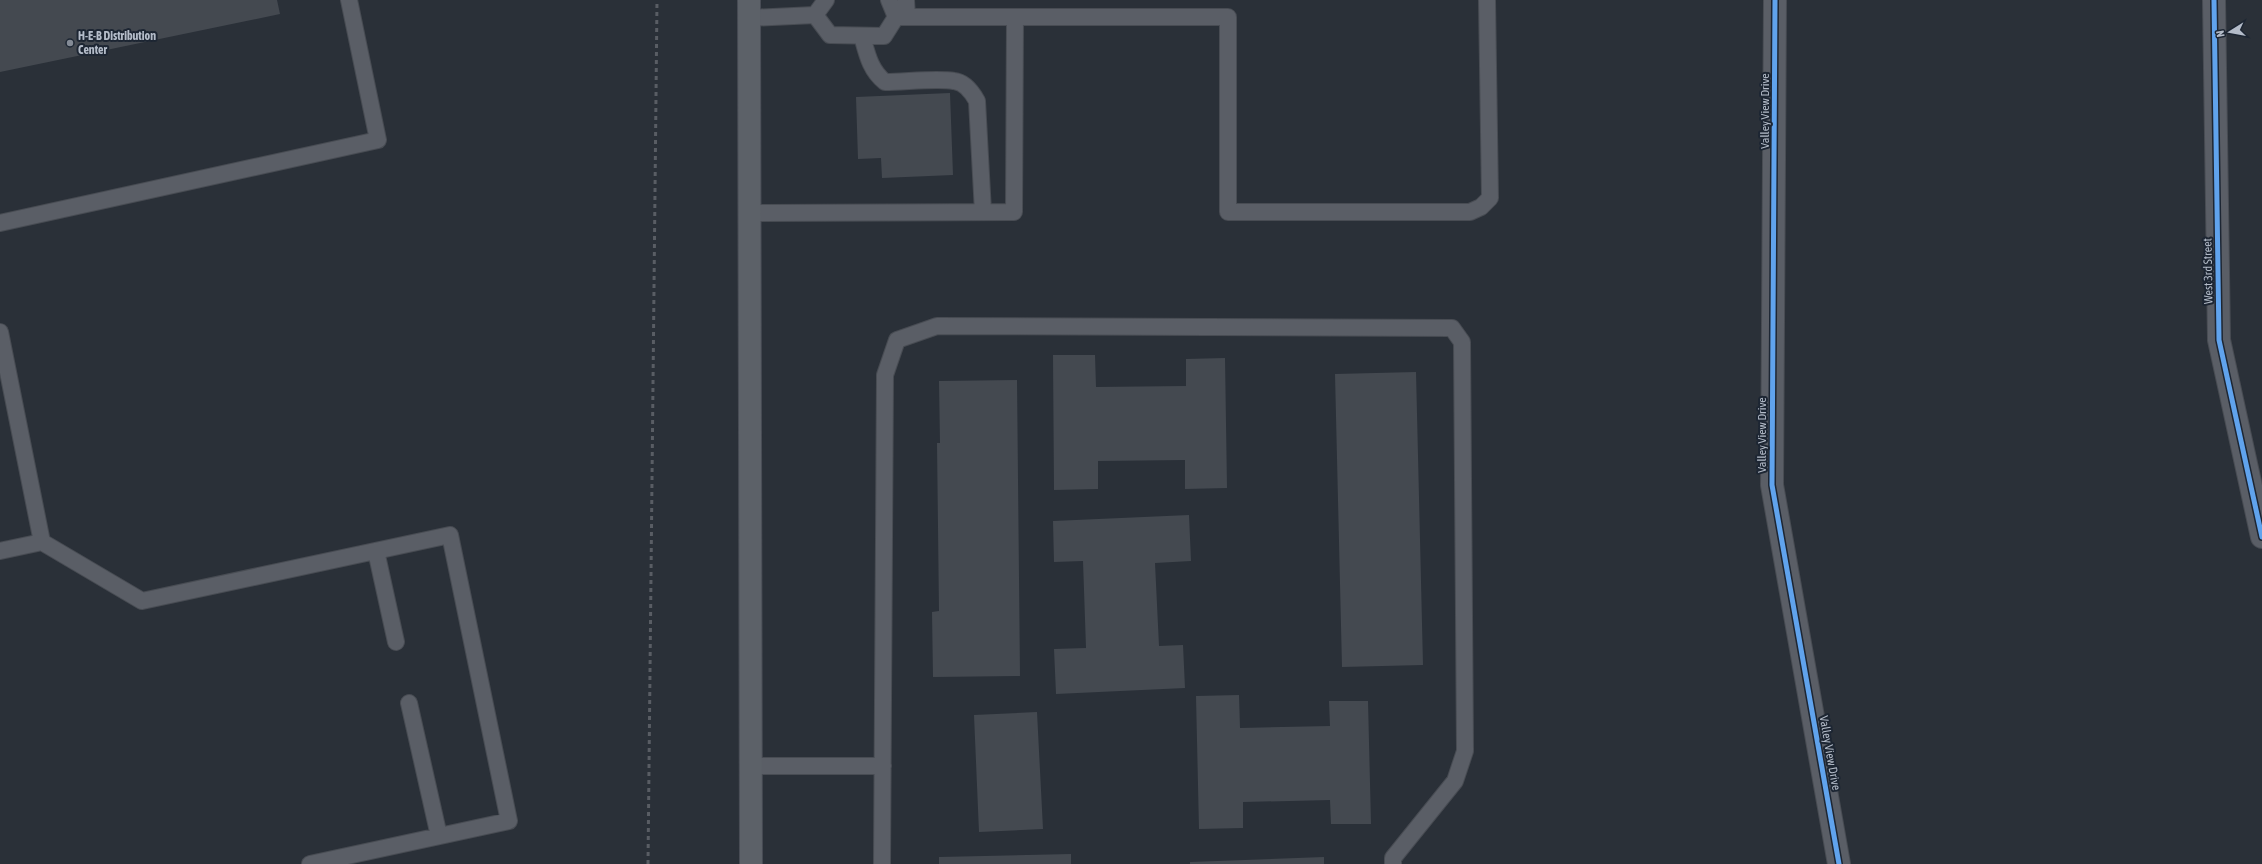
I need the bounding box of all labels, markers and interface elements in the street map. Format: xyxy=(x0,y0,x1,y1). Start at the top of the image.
north arrow xyxy=(2210,12,2250,52)
place label: H-E-B Distribution Center xyxy=(78,29,156,57)
text: N xyxy=(2214,30,2227,38)
marker: H-E-B Distribution Center xyxy=(65,38,75,48)
street label: Valley View Drive xyxy=(1758,73,1772,149)
street label: West 3rd Street xyxy=(2200,237,2216,304)
street label: Valley View Drive xyxy=(1755,397,1769,473)
street label: Valley View Drive xyxy=(1817,715,1843,791)

